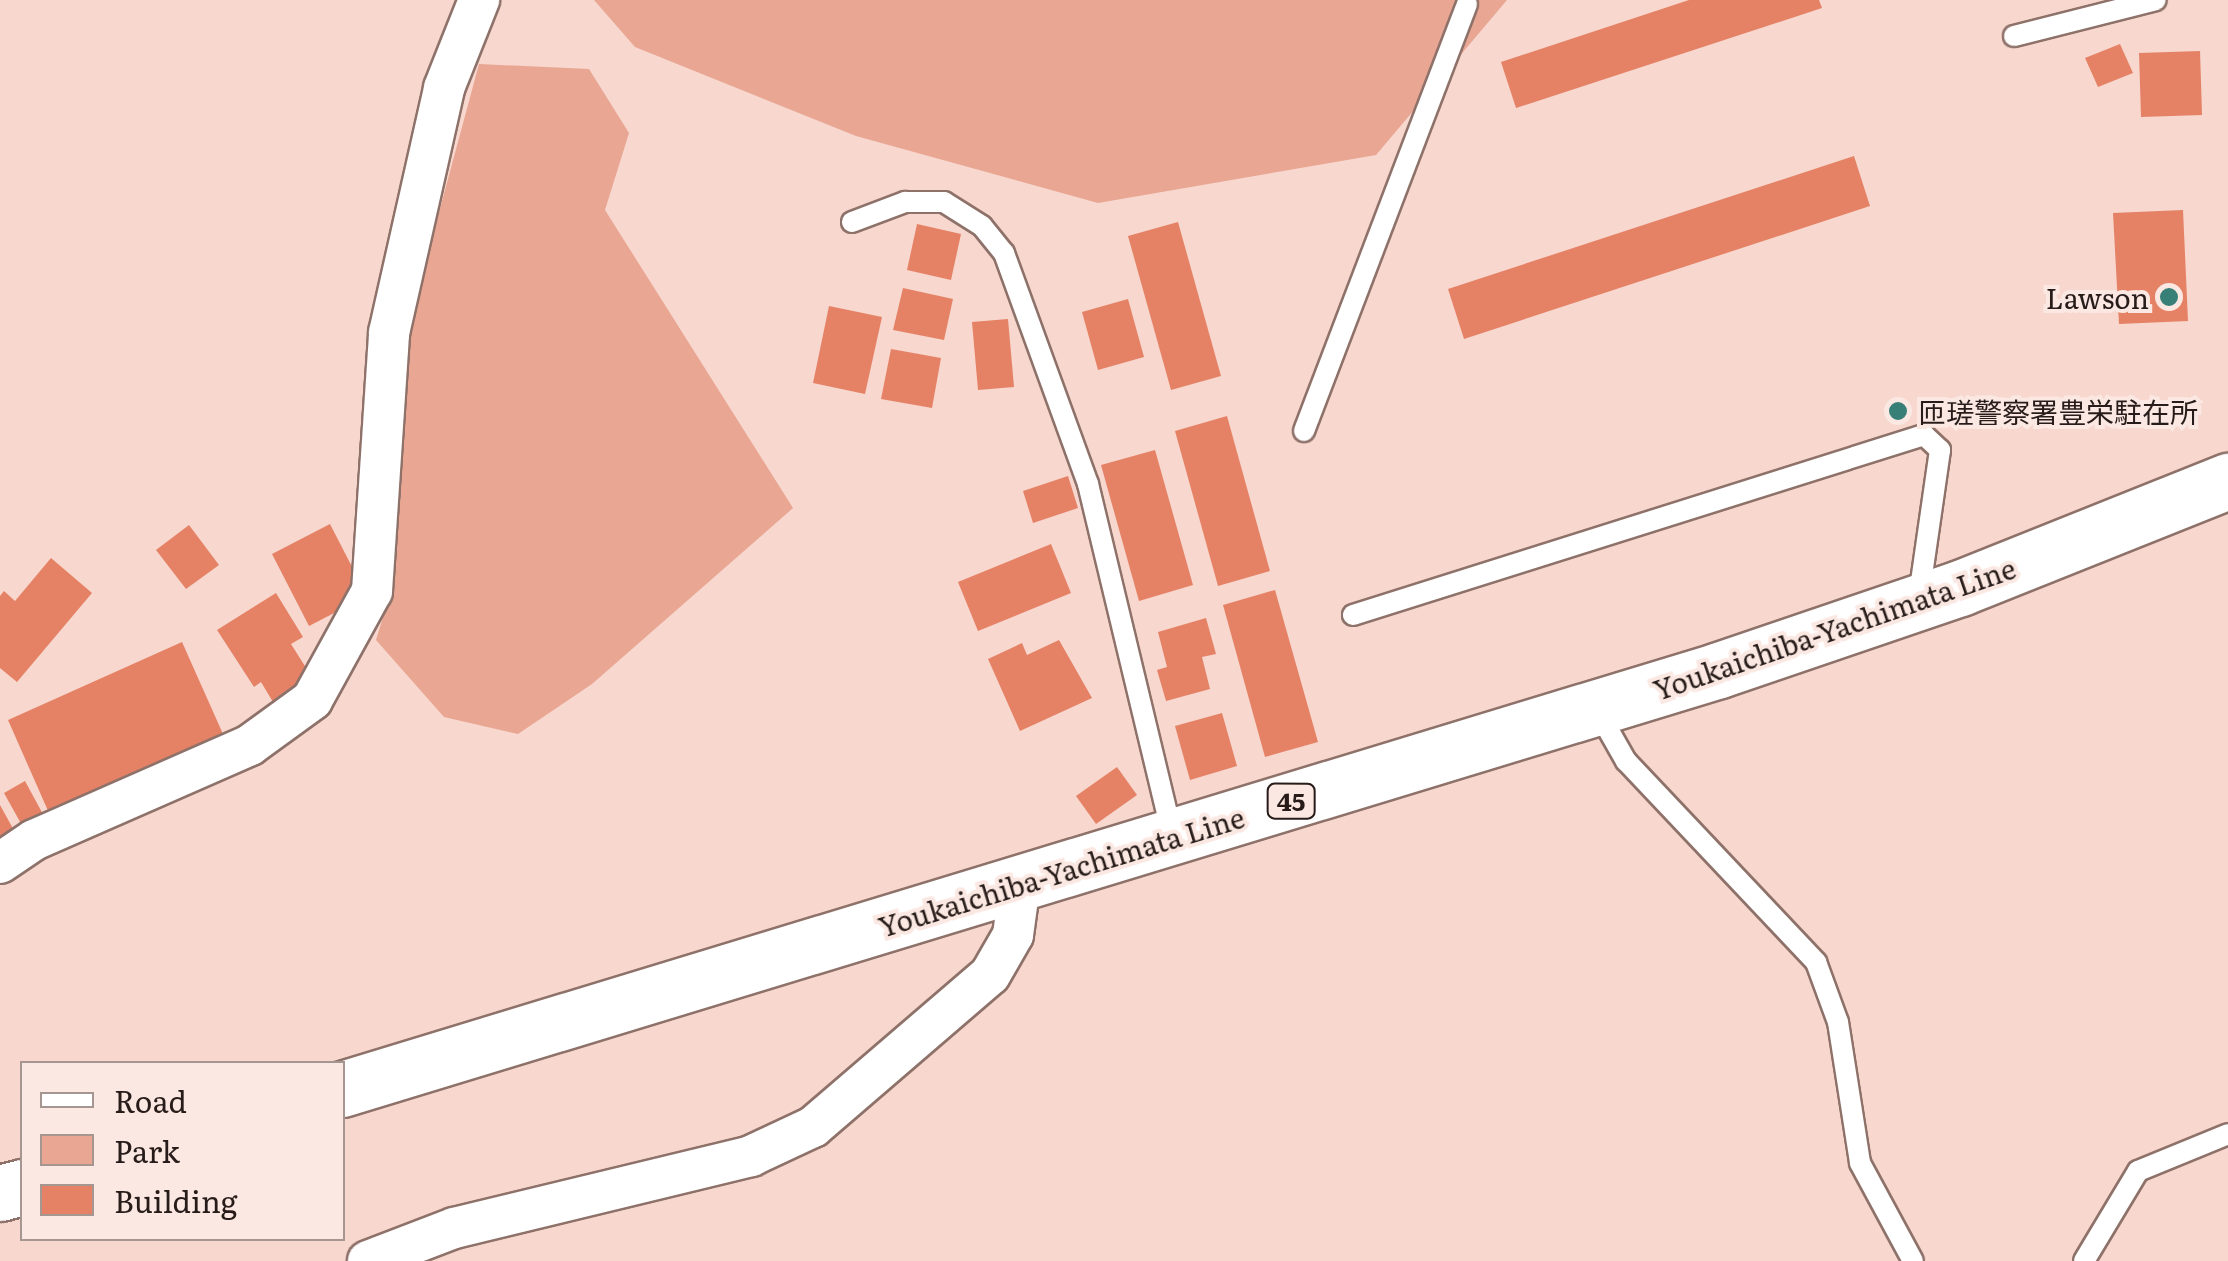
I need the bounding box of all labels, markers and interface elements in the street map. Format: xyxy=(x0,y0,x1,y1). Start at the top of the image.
place label: Lawson xyxy=(2046,280,2149,314)
marker: Lawson xyxy=(2158,286,2180,308)
place label: 匝瑳警察署豊栄駐在所 xyxy=(1918,394,2198,428)
marker: 匝瑳警察署豊栄駐在所 xyxy=(1887,400,1909,422)
street label: Youkaichiba-Yachimata Line xyxy=(1649,550,2019,706)
road number: 45 xyxy=(1266,781,1316,821)
street label: Youkaichiba-Yachimata Line xyxy=(874,799,1248,943)
legend xyxy=(20,1061,345,1241)
text: Road xyxy=(114,1078,187,1122)
text: Park xyxy=(114,1128,180,1172)
text: Building xyxy=(114,1178,238,1222)

